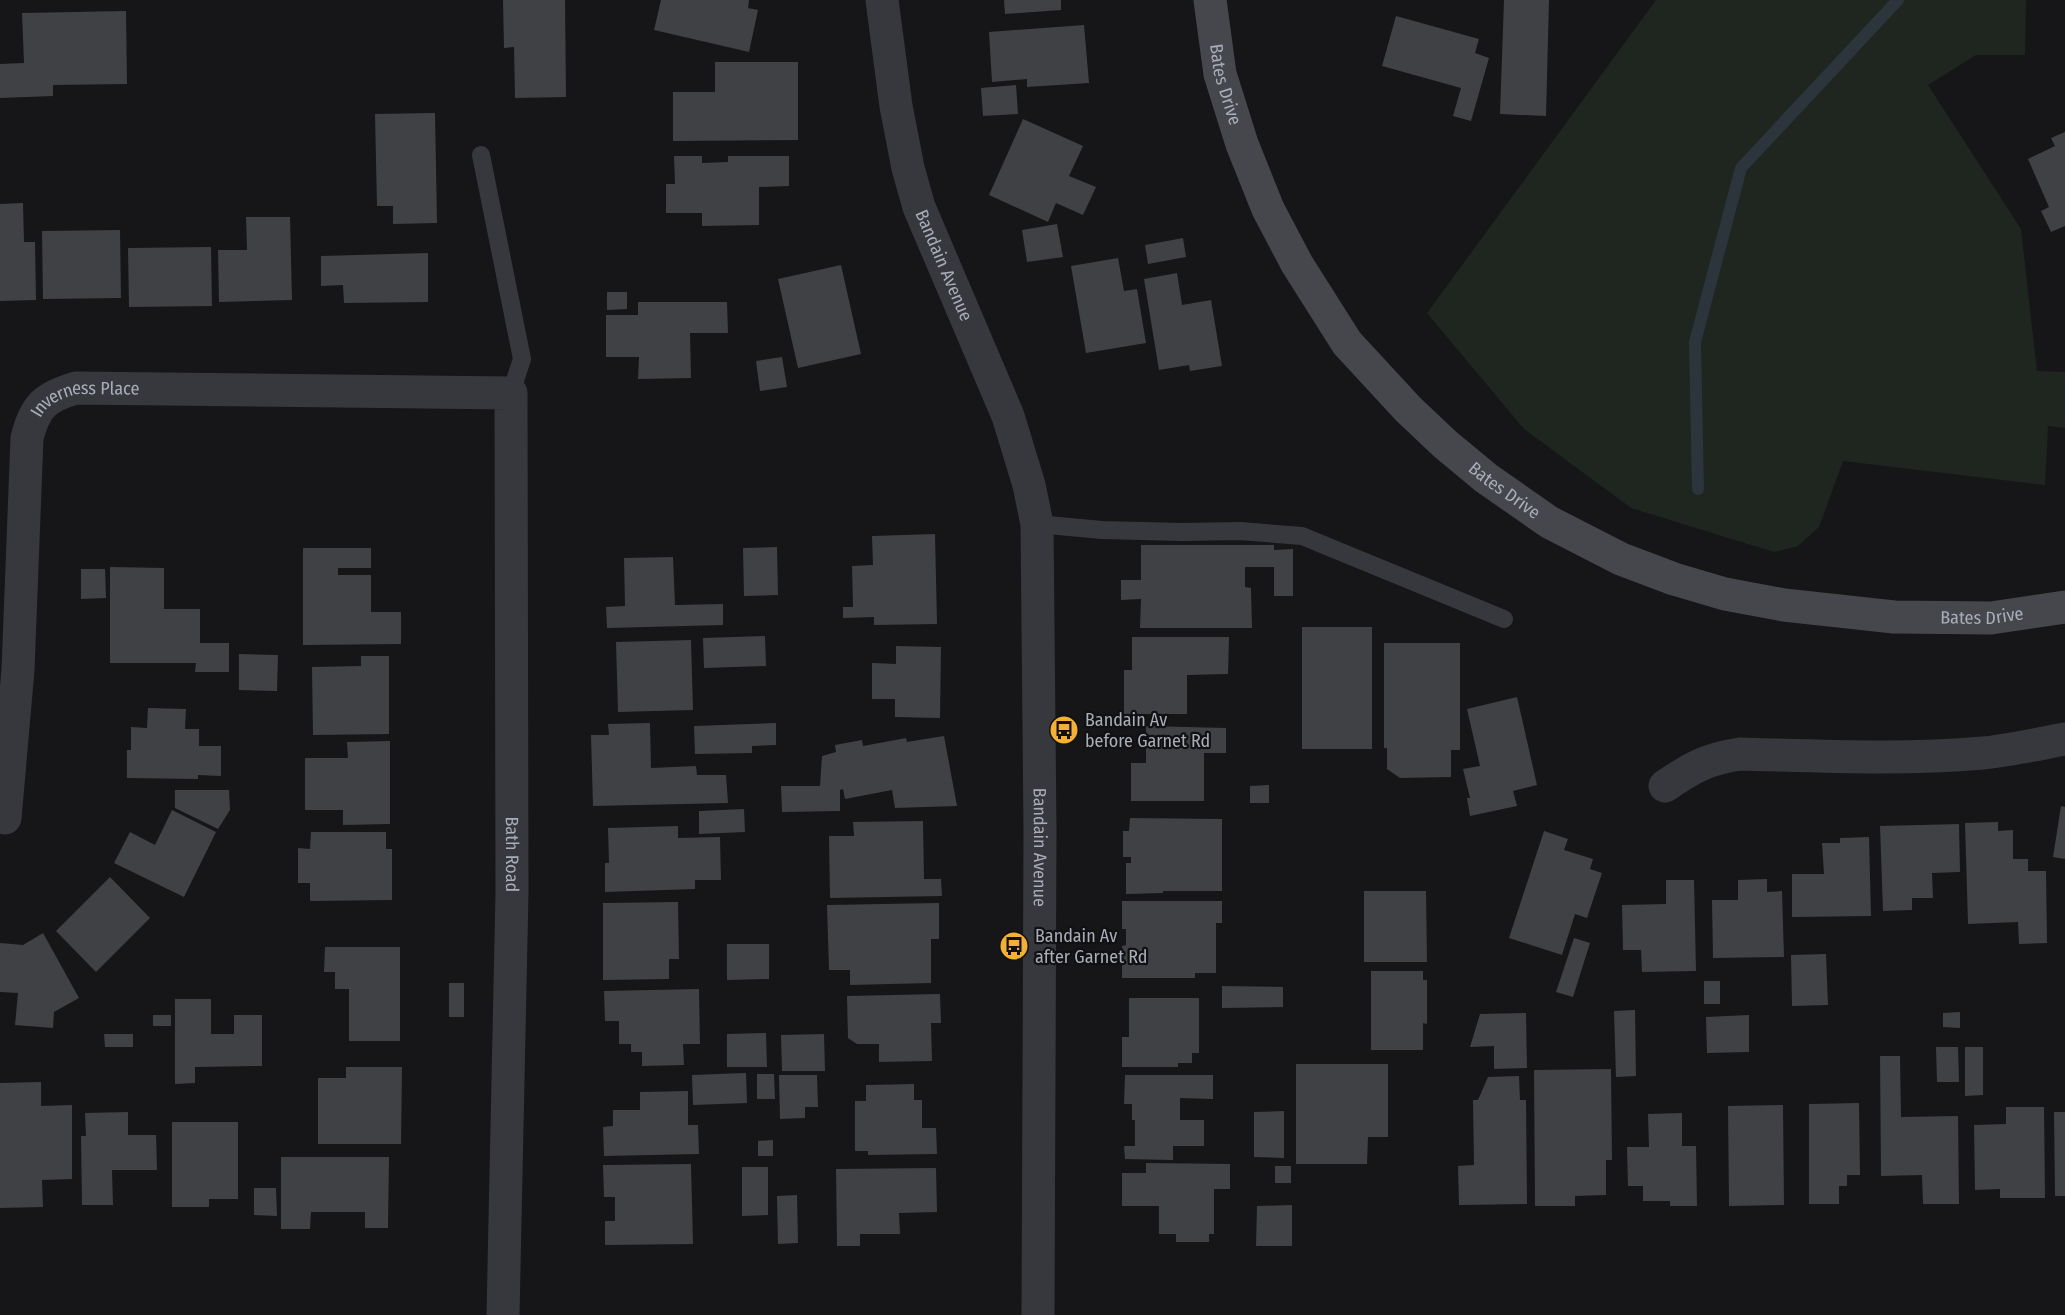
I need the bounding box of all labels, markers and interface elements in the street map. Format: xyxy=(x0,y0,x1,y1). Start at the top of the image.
street label: Bates Drive xyxy=(1205,42,1246,128)
street label: Bandain Avenue xyxy=(910,206,977,325)
street label: Inverness Place xyxy=(26,377,140,421)
street label: Bates Drive xyxy=(1464,457,1545,524)
street label: Bates Drive xyxy=(1940,602,2025,629)
place label: Bandain Av before Garnet Rd xyxy=(1085,709,1210,752)
bus stop icon: Bandain Av before Garnet Rd xyxy=(1048,714,1080,746)
street label: Bandain Avenue xyxy=(1029,788,1051,907)
street label: Bath Road xyxy=(501,816,523,892)
place label: Bandain Av after Garnet Rd xyxy=(1035,925,1147,968)
bus stop icon: Bandain Av after Garnet Rd xyxy=(998,930,1030,962)

